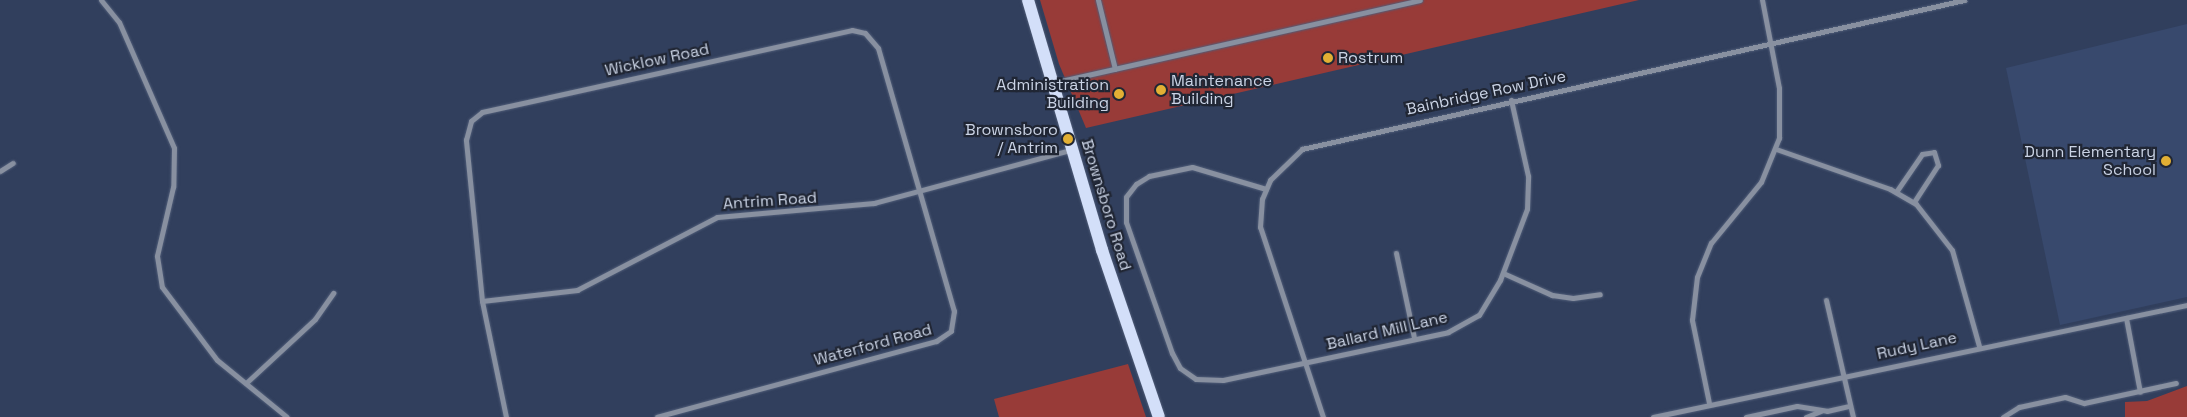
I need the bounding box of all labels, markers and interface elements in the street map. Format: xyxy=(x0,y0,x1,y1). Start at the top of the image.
street label: Wicklow Road xyxy=(603,40,711,80)
place label: Rostrum xyxy=(1338,48,1403,68)
marker: Rostrum xyxy=(1322,52,1334,64)
street label: Bainbridge Row Drive xyxy=(1404,67,1568,119)
place label: Maintenance Building xyxy=(1171,71,1272,109)
place label: Administration Building xyxy=(996,75,1109,113)
marker: Maintenance Building xyxy=(1155,84,1167,96)
marker: Administration Building xyxy=(1113,88,1125,100)
place label: Brownsboro / Antrim xyxy=(965,120,1058,158)
marker: Brownsboro / Antrim xyxy=(1062,133,1074,145)
street label: Brownsboro Road xyxy=(1077,137,1135,273)
place label: Dunn Elementary School xyxy=(2024,142,2156,180)
marker: Dunn Elementary School xyxy=(2160,155,2172,167)
street label: Antrim Road xyxy=(722,188,818,214)
street label: Ballard Mill Lane xyxy=(1324,308,1450,354)
street label: Waterford Road xyxy=(812,320,934,370)
street label: Rudy Lane xyxy=(1875,328,1959,364)

